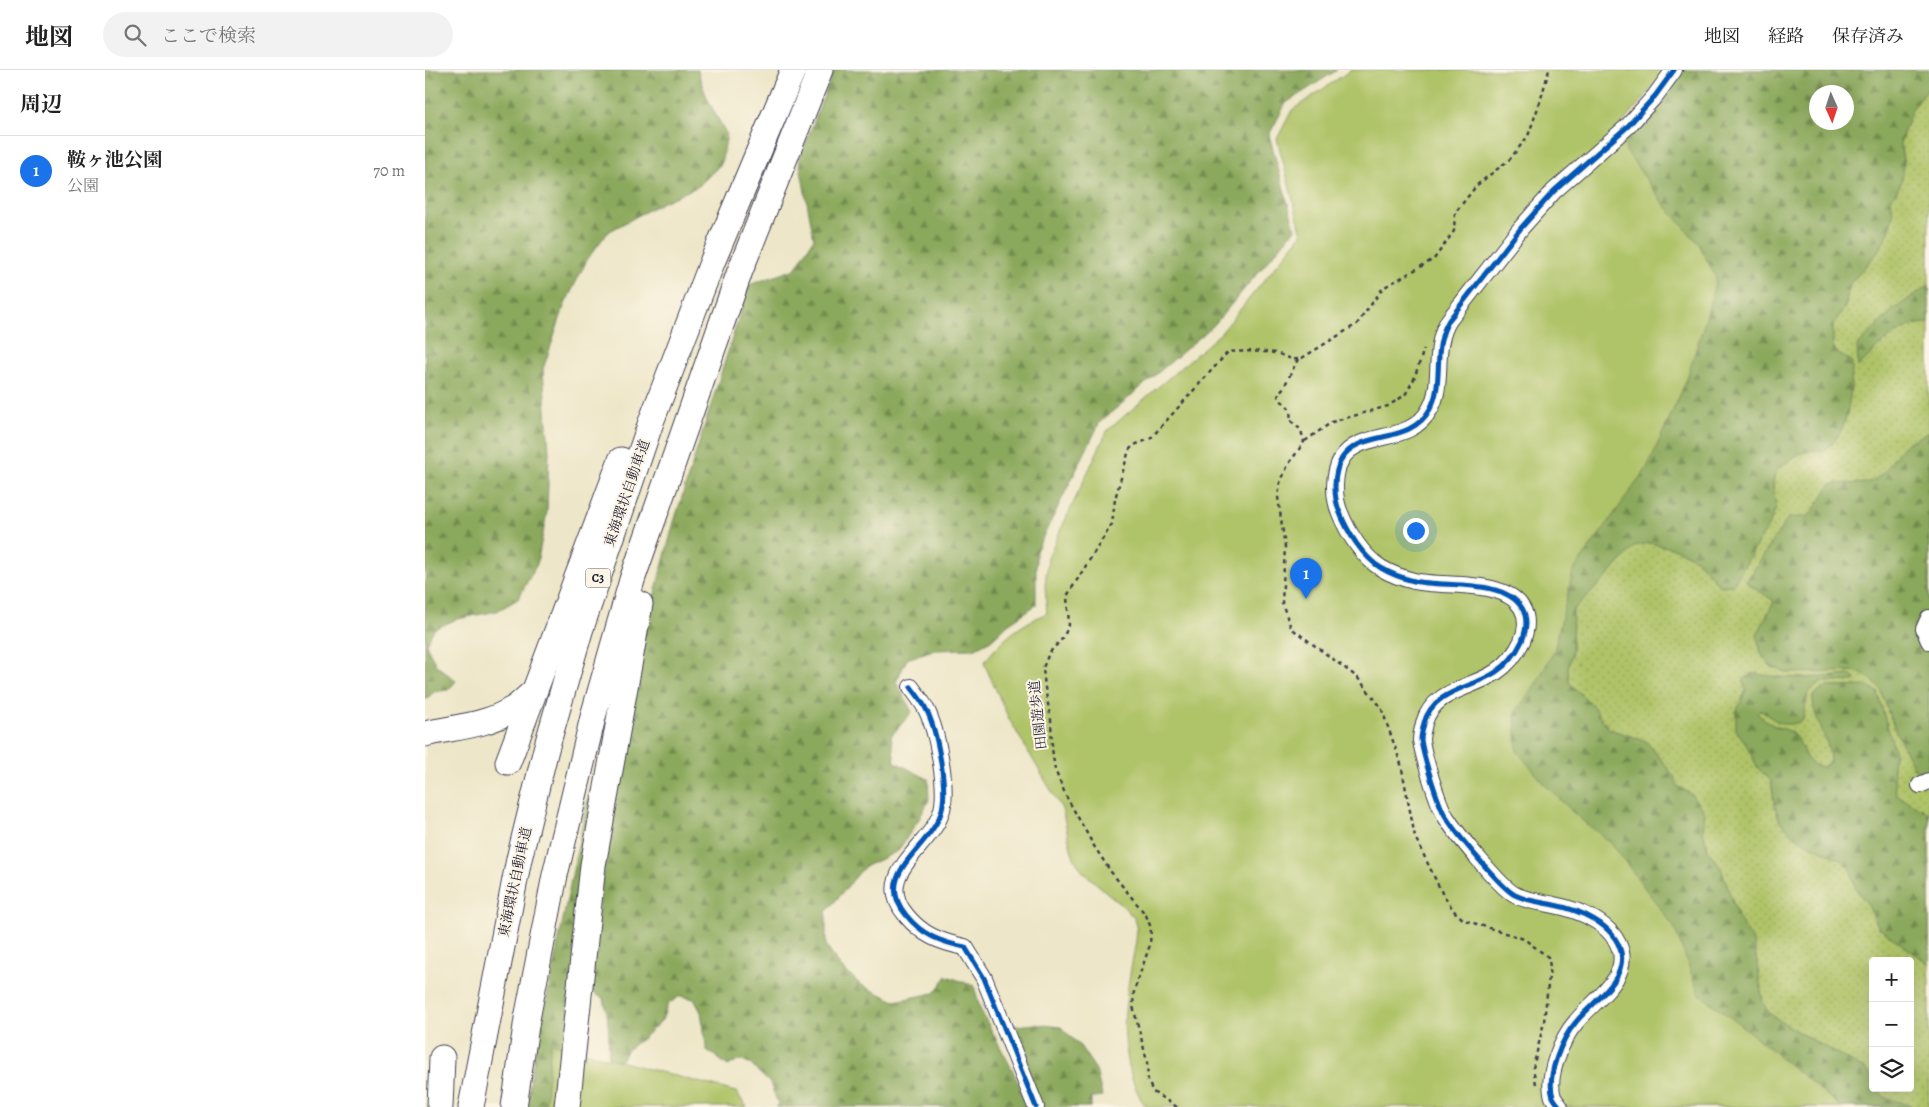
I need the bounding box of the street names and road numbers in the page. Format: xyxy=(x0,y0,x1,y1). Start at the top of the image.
street label: 東海環状自動車道 xyxy=(600,437,654,549)
road number: C3 xyxy=(585,568,611,588)
street label: 田園遊歩道 xyxy=(1025,679,1051,751)
street label: 東海環状自動車道 xyxy=(494,825,536,939)

